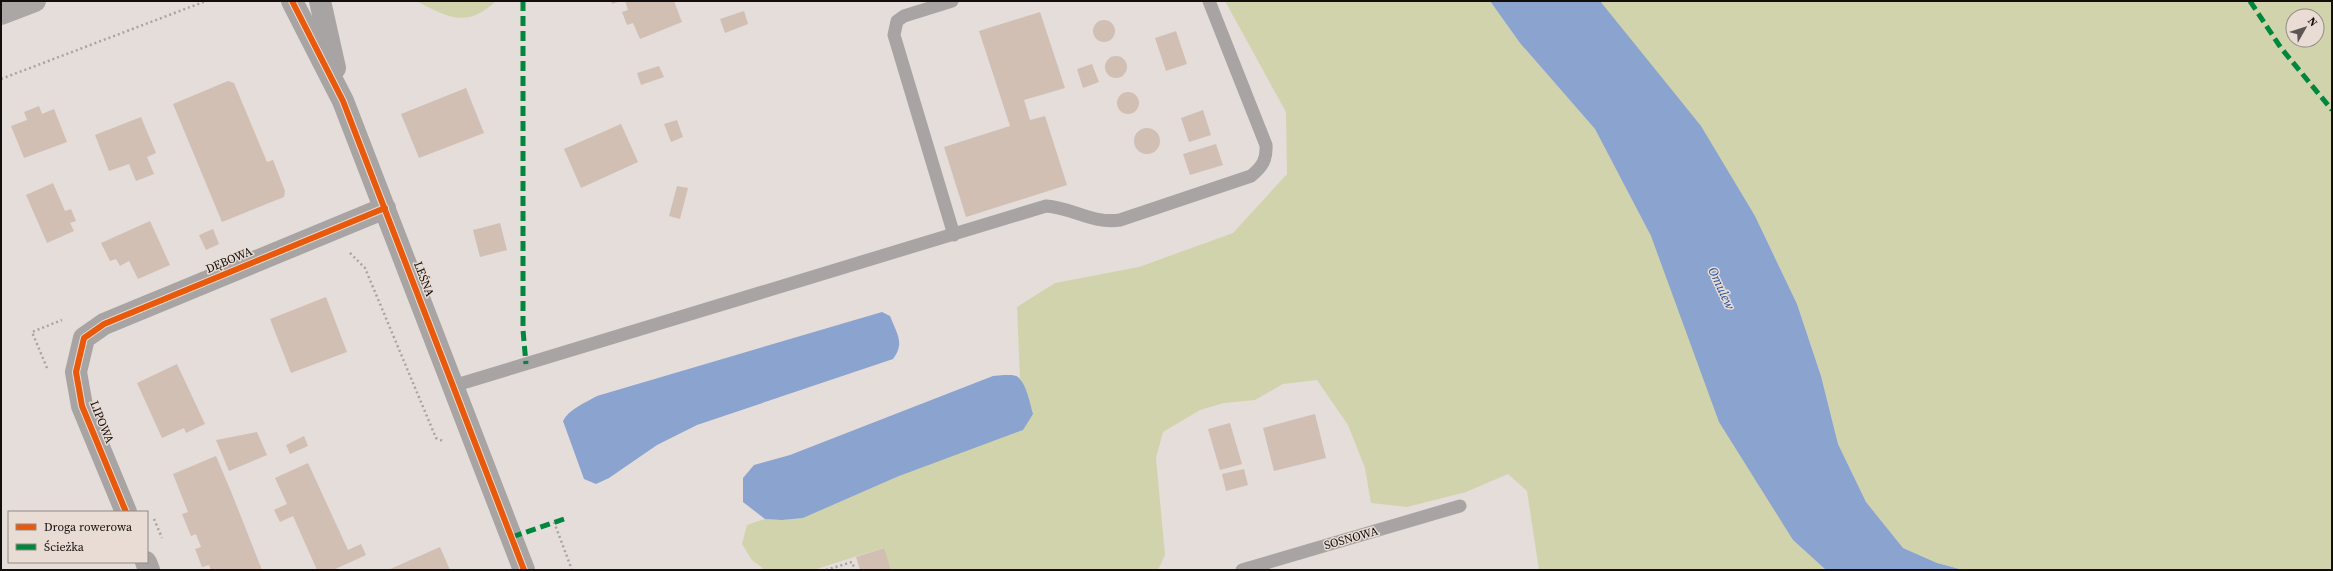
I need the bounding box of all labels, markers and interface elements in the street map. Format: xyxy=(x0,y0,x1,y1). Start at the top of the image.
north arrow xyxy=(2285,8,2325,48)
text: N xyxy=(2304,14,2321,30)
street label: DĘBOWA xyxy=(203,243,255,277)
street label: LEŚNA xyxy=(410,259,438,299)
water label: Omulew xyxy=(1704,264,1739,313)
street label: LIPOWA xyxy=(86,398,118,446)
legend xyxy=(8,511,148,563)
text: Droga rowerowa xyxy=(44,519,133,535)
street label: SOSNOWA xyxy=(1322,523,1380,553)
text: Ścieżka xyxy=(44,539,85,555)

